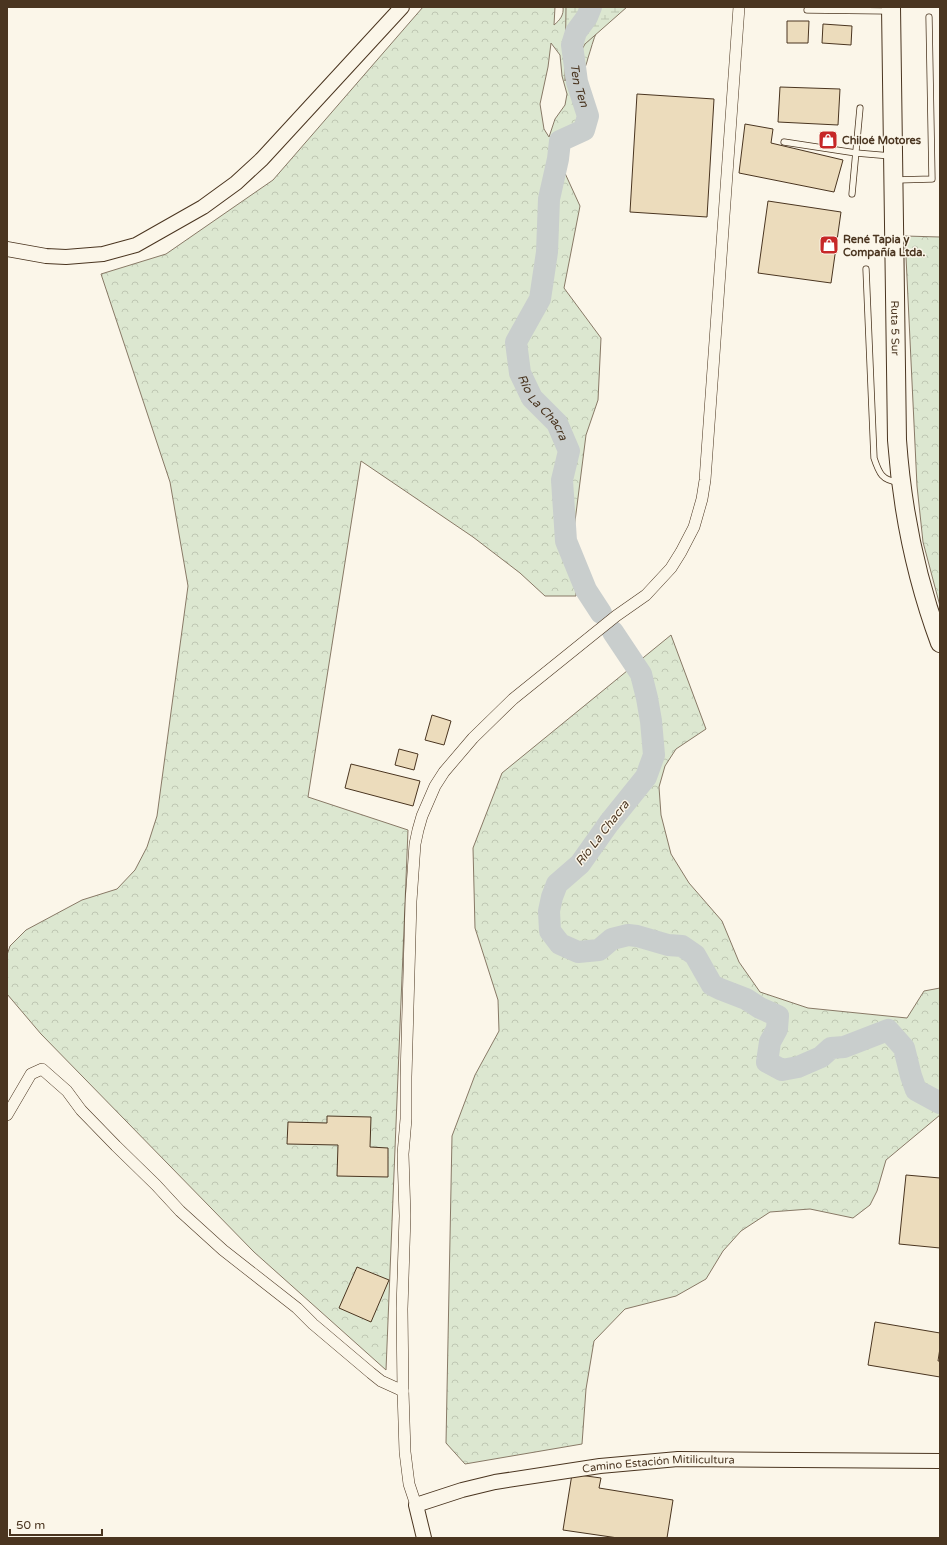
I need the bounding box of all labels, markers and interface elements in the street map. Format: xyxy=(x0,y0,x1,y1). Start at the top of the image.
water label: Ten Ten xyxy=(568,63,592,109)
shop icon: Chiloé Motores xyxy=(817,129,839,151)
place label: Chiloé Motores xyxy=(842,134,922,147)
place label: René Tapia y Compañía Ltda. xyxy=(843,233,925,260)
shop icon: René Tapia y Compañía Ltda. xyxy=(818,234,840,256)
street label: Ruta 5 Sur xyxy=(889,300,902,356)
water label: Río La Chacra xyxy=(515,372,571,443)
water label: Río La Chacra xyxy=(572,797,632,868)
street label: Camino Estación Mitilicultura xyxy=(581,1452,735,1475)
scale bar xyxy=(10,1511,102,1537)
text: 50 m xyxy=(16,1518,45,1532)

